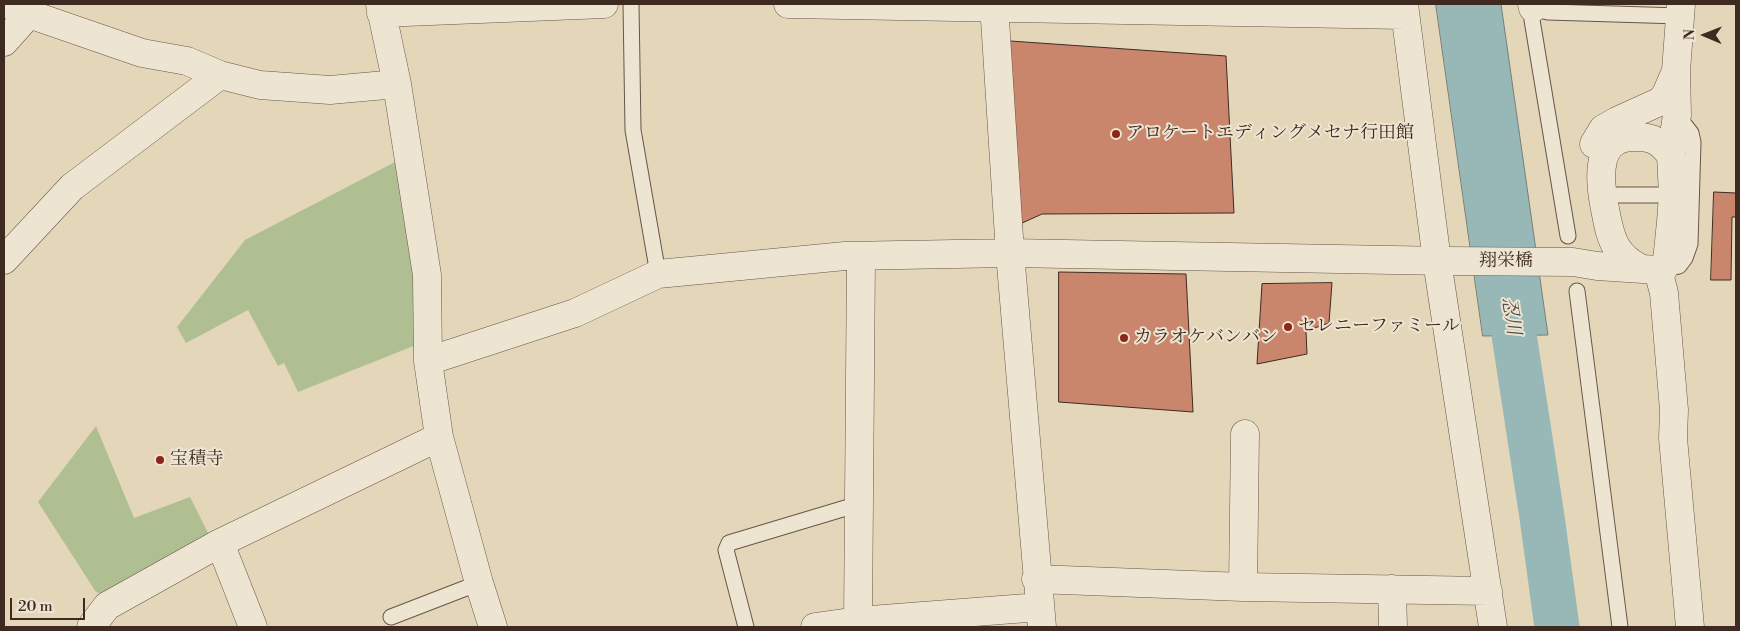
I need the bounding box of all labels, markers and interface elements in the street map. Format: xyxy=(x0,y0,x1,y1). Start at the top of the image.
north arrow xyxy=(1680,10,1730,60)
text: N xyxy=(1681,29,1699,40)
place label: アロケートエディングメセナ行田館 xyxy=(1126,123,1414,145)
marker: アロケートエディングメセナ行田館 xyxy=(1110,128,1122,140)
street label: 翔栄橋 xyxy=(1479,251,1533,273)
water label: 忍川 xyxy=(1496,295,1524,337)
place label: セレニーファミール xyxy=(1298,316,1460,338)
marker: セレニーファミール xyxy=(1282,321,1294,333)
place label: カラオケバンバン xyxy=(1134,327,1278,349)
marker: カラオケバンバン xyxy=(1118,332,1130,344)
place label: 宝積寺 xyxy=(170,449,224,471)
marker: 宝積寺 xyxy=(154,454,166,466)
scale bar xyxy=(12,588,88,620)
text: 20 m xyxy=(18,597,53,616)

